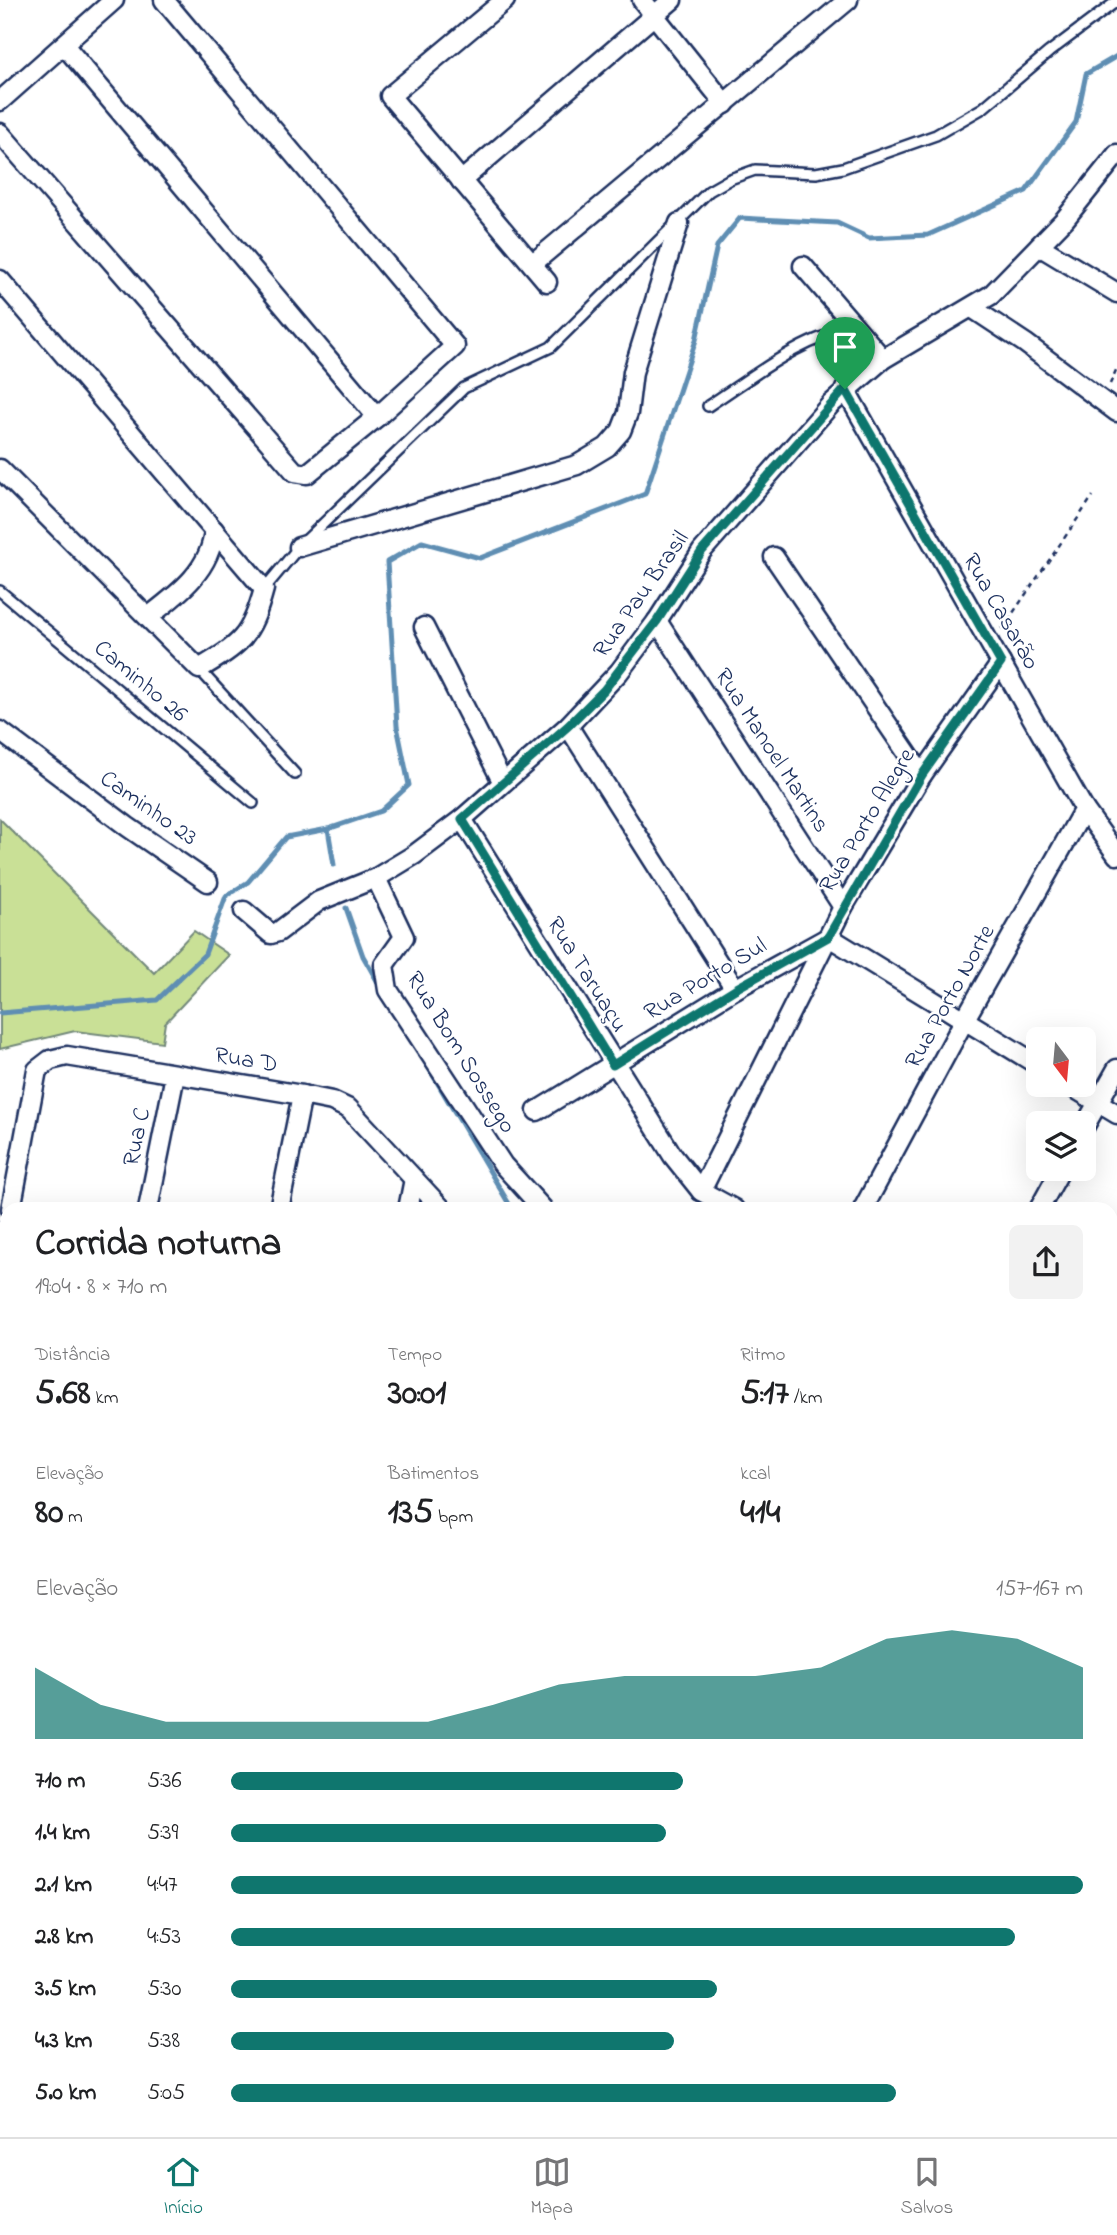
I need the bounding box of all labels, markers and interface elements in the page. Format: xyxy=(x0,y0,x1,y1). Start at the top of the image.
pin xyxy=(815,317,875,389)
icon: arrive xyxy=(826,328,864,366)
street label: Rua Pau Brasil xyxy=(585,524,699,666)
street label: Rua Casarão xyxy=(953,547,1047,677)
street label: Caminho 26 xyxy=(85,632,195,732)
street label: Rua Manoel Martins xyxy=(705,662,837,840)
street label: Rua Porto Alegre xyxy=(811,742,925,900)
street label: Caminho 23 xyxy=(92,762,204,856)
street label: Rua Taruaçu xyxy=(536,910,636,1040)
street label: Rua Porto Norte xyxy=(897,918,1005,1075)
street label: Rua Porto Sul xyxy=(638,929,774,1031)
street label: Rua Bom Sossego xyxy=(396,965,524,1141)
north arrow xyxy=(1026,1027,1096,1097)
map controls xyxy=(1026,1027,1096,1181)
street label: Rua D xyxy=(212,1039,280,1083)
street label: Rua C xyxy=(115,1104,161,1170)
button: layers xyxy=(1026,1111,1096,1181)
text: Corrida noturna xyxy=(35,1217,281,1273)
button: share xyxy=(1009,1225,1083,1299)
text: 19:04 · 8 × 710 m xyxy=(35,1271,167,1304)
text: Distância xyxy=(35,1342,110,1369)
text: Tempo xyxy=(388,1342,442,1369)
text: Ritmo xyxy=(740,1342,785,1369)
text: 5.68 xyxy=(35,1369,91,1420)
text: 30:01 xyxy=(388,1369,446,1420)
text: 5:17 xyxy=(740,1369,789,1420)
text: km xyxy=(91,1385,119,1412)
text: /km xyxy=(789,1385,823,1412)
text: Elevação xyxy=(35,1461,104,1488)
text: Batimentos xyxy=(388,1461,479,1488)
text: kcal xyxy=(740,1461,771,1488)
text: 80 xyxy=(35,1488,63,1539)
text: 135 xyxy=(388,1488,433,1539)
text: 414 xyxy=(740,1488,780,1539)
text: m xyxy=(63,1504,83,1531)
text: bpm xyxy=(433,1504,473,1531)
text: Elevação xyxy=(35,1573,118,1606)
text: 157–167 m xyxy=(996,1573,1083,1606)
text: 710 m xyxy=(35,1765,85,1798)
text: 5:36 xyxy=(147,1765,182,1798)
text: 1.4 km xyxy=(35,1817,90,1850)
text: 5:39 xyxy=(147,1817,179,1850)
text: 2.1 km xyxy=(35,1869,92,1902)
text: 4:47 xyxy=(147,1869,177,1902)
text: 2.8 km xyxy=(35,1921,93,1954)
text: 4:53 xyxy=(147,1921,181,1954)
text: 3.5 km xyxy=(35,1973,96,2006)
text: 5:30 xyxy=(147,1973,182,2006)
text: 4.3 km xyxy=(35,2025,92,2058)
text: 5:38 xyxy=(147,2025,180,2058)
text: 5.0 km xyxy=(35,2077,96,2110)
text: 5:05 xyxy=(147,2077,185,2110)
tab: Início xyxy=(164,2153,203,2222)
tab: Mapa xyxy=(531,2153,573,2222)
tab: Salvos xyxy=(901,2153,953,2222)

